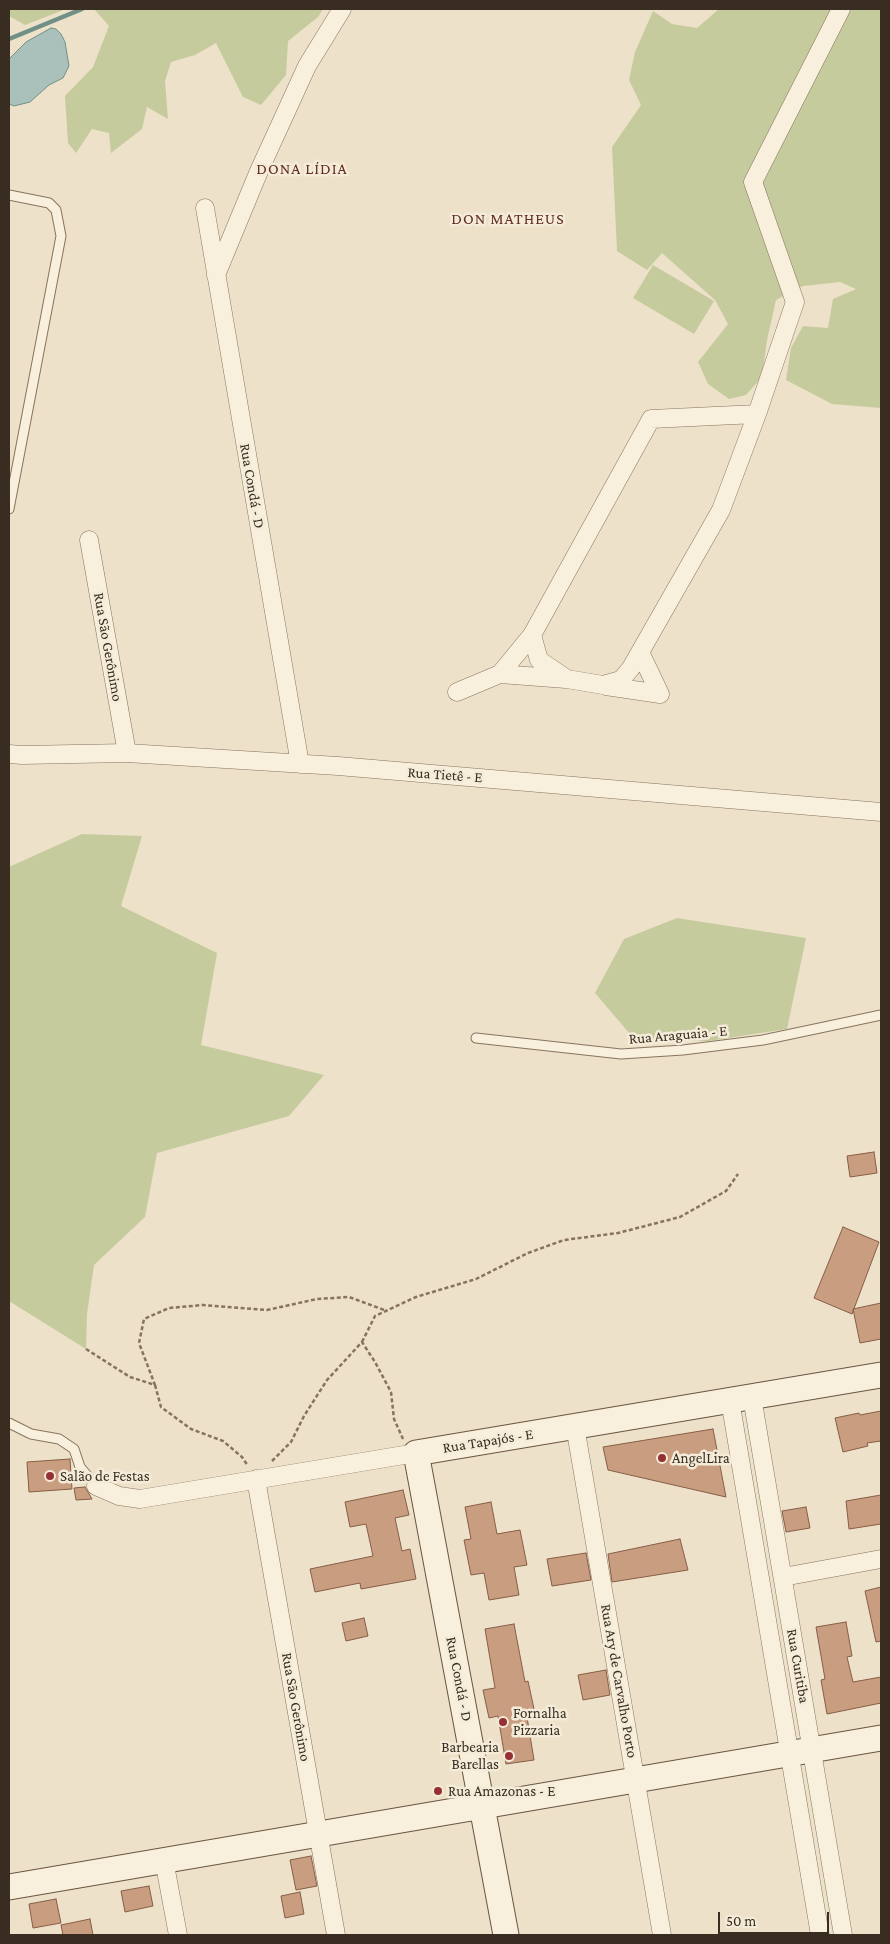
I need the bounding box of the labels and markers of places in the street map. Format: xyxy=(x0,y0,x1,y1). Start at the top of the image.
place label: AngelLira xyxy=(672,1449,730,1467)
marker: AngelLira xyxy=(656,1452,668,1464)
place label: Salão de Festas xyxy=(60,1467,150,1485)
marker: Salão de Festas xyxy=(44,1470,56,1482)
place label: Fornalha Pizzaria xyxy=(513,1704,567,1739)
marker: Fornalha Pizzaria xyxy=(497,1716,509,1728)
place label: Barbearia Barellas xyxy=(441,1738,499,1773)
marker: Barbearia Barellas xyxy=(503,1750,515,1762)
place label: Rua Amazonas - E xyxy=(448,1782,555,1800)
marker: Rua Amazonas - E xyxy=(432,1785,444,1797)

